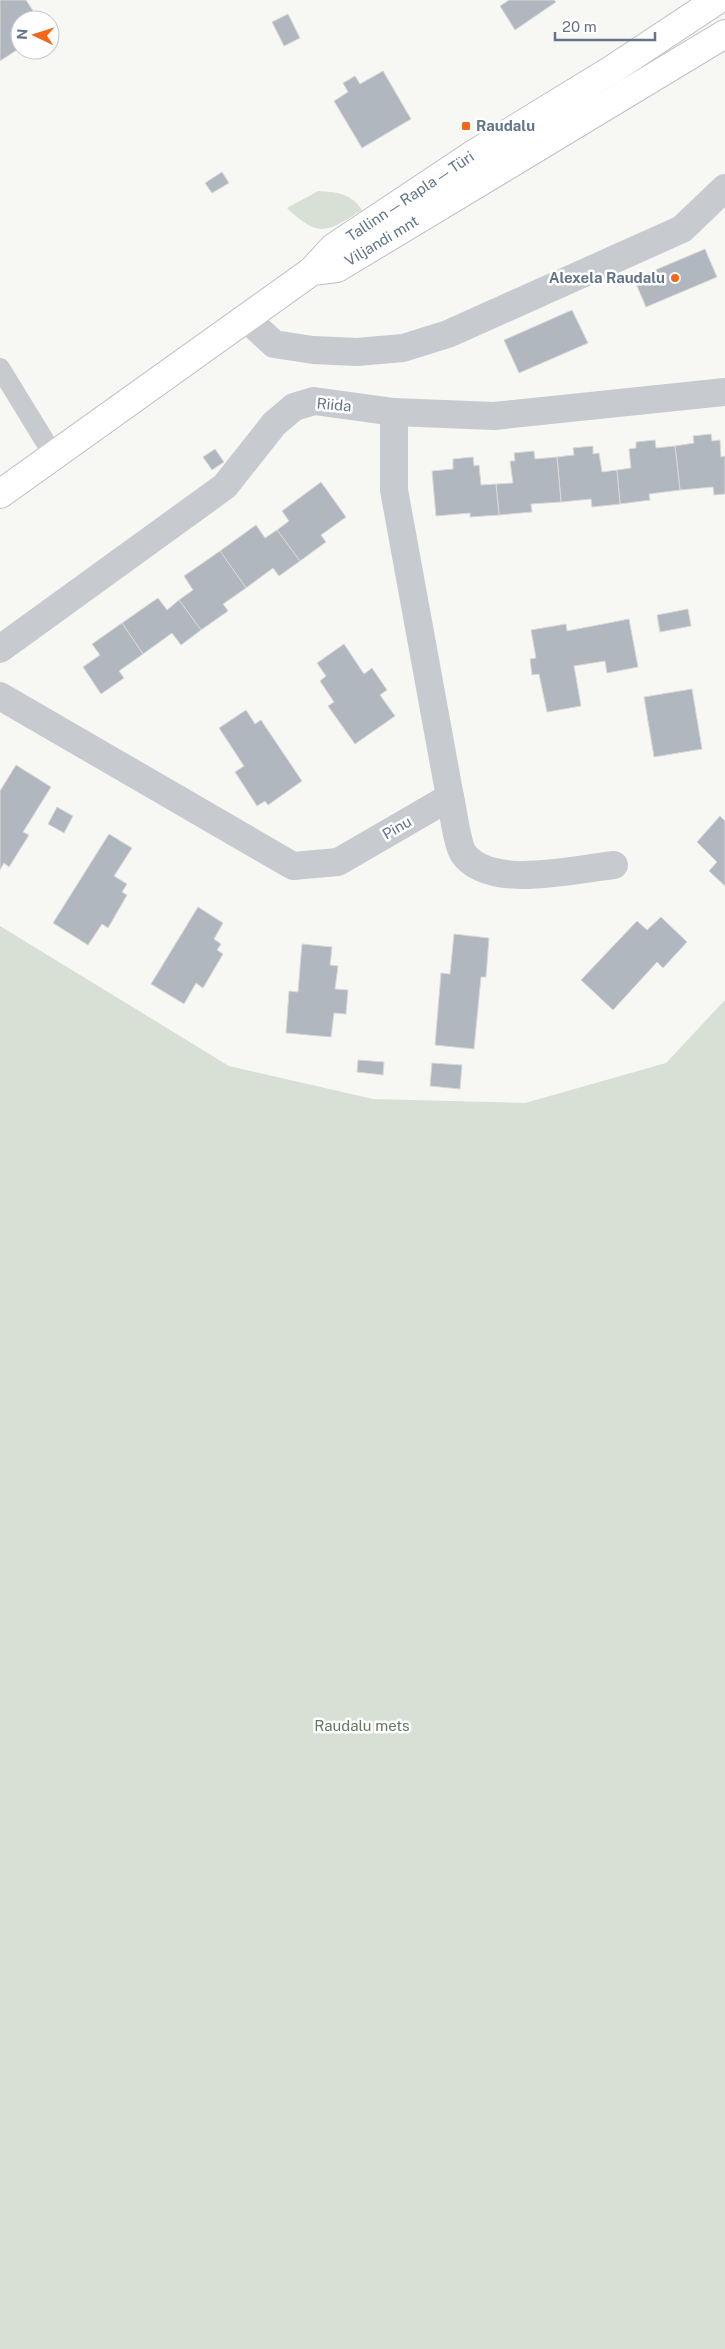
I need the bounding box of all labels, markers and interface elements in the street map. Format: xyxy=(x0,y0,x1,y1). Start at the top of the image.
north arrow xyxy=(10,10,60,60)
scale bar xyxy=(555,10,655,42)
text: 20 m xyxy=(562,18,597,35)
text: N xyxy=(14,28,30,40)
place label: Raudalu xyxy=(476,117,535,134)
marker: Raudalu xyxy=(460,120,472,132)
street label: Tallinn — Rapla — Türi xyxy=(343,147,477,245)
street label: Viljandi mnt xyxy=(342,212,422,269)
place label: Alexela Raudalu xyxy=(549,269,665,286)
marker: Alexela Raudalu xyxy=(669,272,681,284)
street label: Riida xyxy=(316,395,352,414)
street label: Pinu xyxy=(379,813,414,843)
park label: Raudalu mets xyxy=(314,1717,410,1734)

